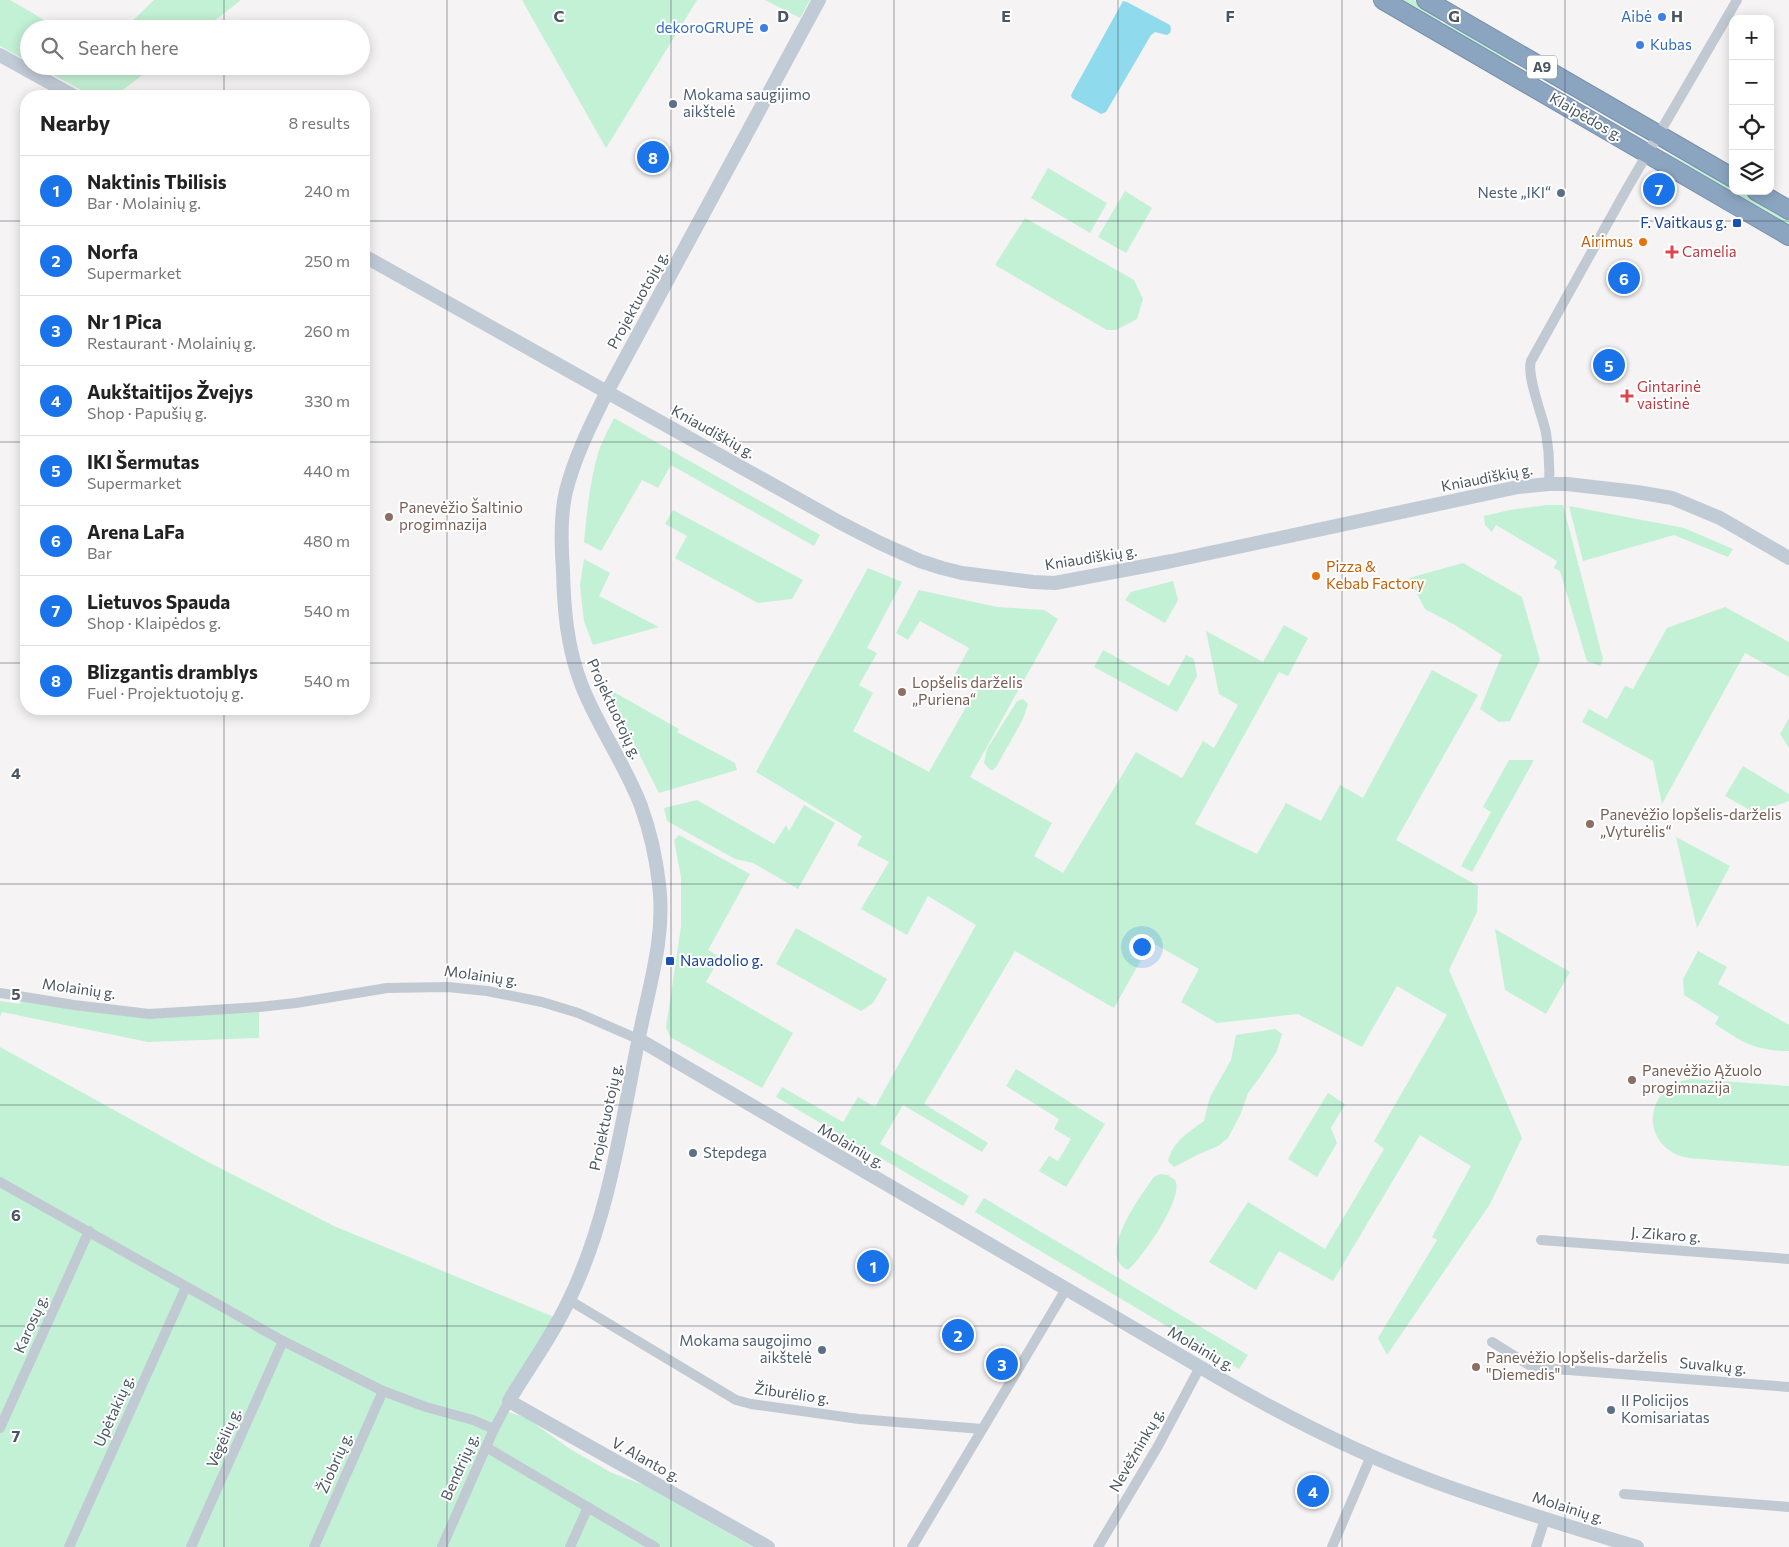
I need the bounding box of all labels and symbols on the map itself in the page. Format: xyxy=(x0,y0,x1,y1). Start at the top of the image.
text: C xyxy=(554,6,565,25)
text: D xyxy=(777,6,789,25)
text: E xyxy=(1001,6,1011,25)
text: F xyxy=(1225,6,1235,25)
text: G xyxy=(1448,6,1460,25)
text: H xyxy=(1671,6,1683,25)
place label: Aibė xyxy=(1621,7,1652,25)
marker: Aibė xyxy=(1656,11,1668,23)
place label: dekoroGRUPĖ xyxy=(656,18,754,36)
marker: dekoroGRUPĖ xyxy=(758,22,770,34)
place label: Kubas xyxy=(1650,35,1692,53)
marker: Kubas xyxy=(1634,39,1646,51)
road number: A9 xyxy=(1527,56,1557,78)
place label: Mokama saugijimo aikštelė xyxy=(683,85,811,120)
street label: Klaipėdos g. xyxy=(1547,88,1626,144)
marker: Mokama saugijimo aikštelė xyxy=(667,98,679,110)
pin: 8 xyxy=(637,138,669,176)
pin: 7 xyxy=(1643,170,1675,208)
place label: Neste „IKI“ xyxy=(1478,183,1551,201)
marker: Neste „IKI“ xyxy=(1555,187,1567,199)
place label: F. Vaitkaus g. xyxy=(1640,213,1727,231)
marker: F. Vaitkaus g. xyxy=(1731,217,1743,229)
place label: Airimus xyxy=(1581,232,1633,250)
marker: Airimus xyxy=(1637,236,1649,248)
place label: Camelia xyxy=(1682,242,1737,260)
marker: Camelia xyxy=(1666,246,1678,258)
street label: Projektuotojų g. xyxy=(603,247,671,352)
pin: 6 xyxy=(1608,259,1640,297)
pin: 5 xyxy=(1593,346,1625,384)
place label: Gintarinė vaistinė xyxy=(1637,377,1701,412)
marker: Gintarinė vaistinė xyxy=(1621,390,1633,402)
street label: Kniaudiškių g. xyxy=(668,401,759,462)
street label: Kniaudiškių g. xyxy=(1439,459,1534,495)
place label: Panevėžio Šaltinio progimnazija xyxy=(399,497,523,533)
marker: Panevėžio Šaltinio progimnazija xyxy=(383,511,395,523)
street label: Kniaudiškių g. xyxy=(1044,541,1138,573)
place label: Pizza & Kebab Factory xyxy=(1326,557,1424,592)
marker: Pizza & Kebab Factory xyxy=(1310,570,1322,582)
street label: Projektuotojų g. xyxy=(584,655,646,762)
place label: Lopšelis darželis „Puriena“ xyxy=(912,673,1023,708)
marker: Lopšelis darželis „Puriena“ xyxy=(896,686,908,698)
text: 4 xyxy=(11,763,21,782)
place label: Panevėžio lopšelis-darželis „Vyturėlis“ xyxy=(1600,805,1782,840)
marker: Panevėžio lopšelis-darželis „Vyturėlis“ xyxy=(1584,818,1596,830)
your location xyxy=(1129,934,1155,960)
place label: Navadolio g. xyxy=(680,951,763,969)
marker: Navadolio g. xyxy=(664,955,676,967)
street label: Molainių g. xyxy=(443,961,519,989)
street label: Molainių g. xyxy=(41,974,117,1002)
text: 5 xyxy=(11,984,21,1003)
place label: Panevėžio Ąžuolo progimnazija xyxy=(1642,1061,1762,1096)
street label: Projektuotojų g. xyxy=(585,1062,625,1172)
marker: Panevėžio Ąžuolo progimnazija xyxy=(1626,1074,1638,1086)
street label: Molainių g. xyxy=(815,1119,888,1171)
place label: Stepdega xyxy=(703,1143,767,1161)
marker: Stepdega xyxy=(687,1147,699,1159)
text: 6 xyxy=(11,1205,21,1224)
street label: J. Zikaro g. xyxy=(1631,1223,1702,1245)
pin: 1 xyxy=(857,1247,889,1285)
street label: Karosų g. xyxy=(9,1292,51,1356)
pin: 2 xyxy=(942,1316,974,1354)
street label: Molainių g. xyxy=(1165,1322,1238,1374)
place label: Mokama saugojimo aikštelė xyxy=(679,1331,812,1366)
marker: Mokama saugojimo aikštelė xyxy=(816,1344,828,1356)
pin: 3 xyxy=(986,1345,1018,1383)
place label: Panevėžio lopšelis-darželis "Diemedis" xyxy=(1486,1348,1668,1383)
street label: Suvalkų g. xyxy=(1679,1353,1747,1377)
marker: Panevėžio lopšelis-darželis "Diemedis" xyxy=(1470,1361,1482,1373)
street label: Upėtakių g. xyxy=(89,1372,137,1449)
street label: Žiburėlio g. xyxy=(753,1378,831,1407)
place label: II Policijos Komisariatas xyxy=(1621,1391,1710,1426)
street label: Nevėžninkų g. xyxy=(1105,1404,1167,1495)
marker: II Policijos Komisariatas xyxy=(1605,1404,1617,1416)
street label: Vėgėlių g. xyxy=(202,1405,244,1470)
text: 7 xyxy=(12,1426,21,1445)
street label: Žiobrių g. xyxy=(312,1429,355,1496)
street label: Bendrijų g. xyxy=(436,1430,482,1503)
street label: V. Alanto g. xyxy=(609,1433,684,1485)
pin: 4 xyxy=(1297,1472,1329,1510)
street label: Molainių g. xyxy=(1530,1487,1606,1527)

